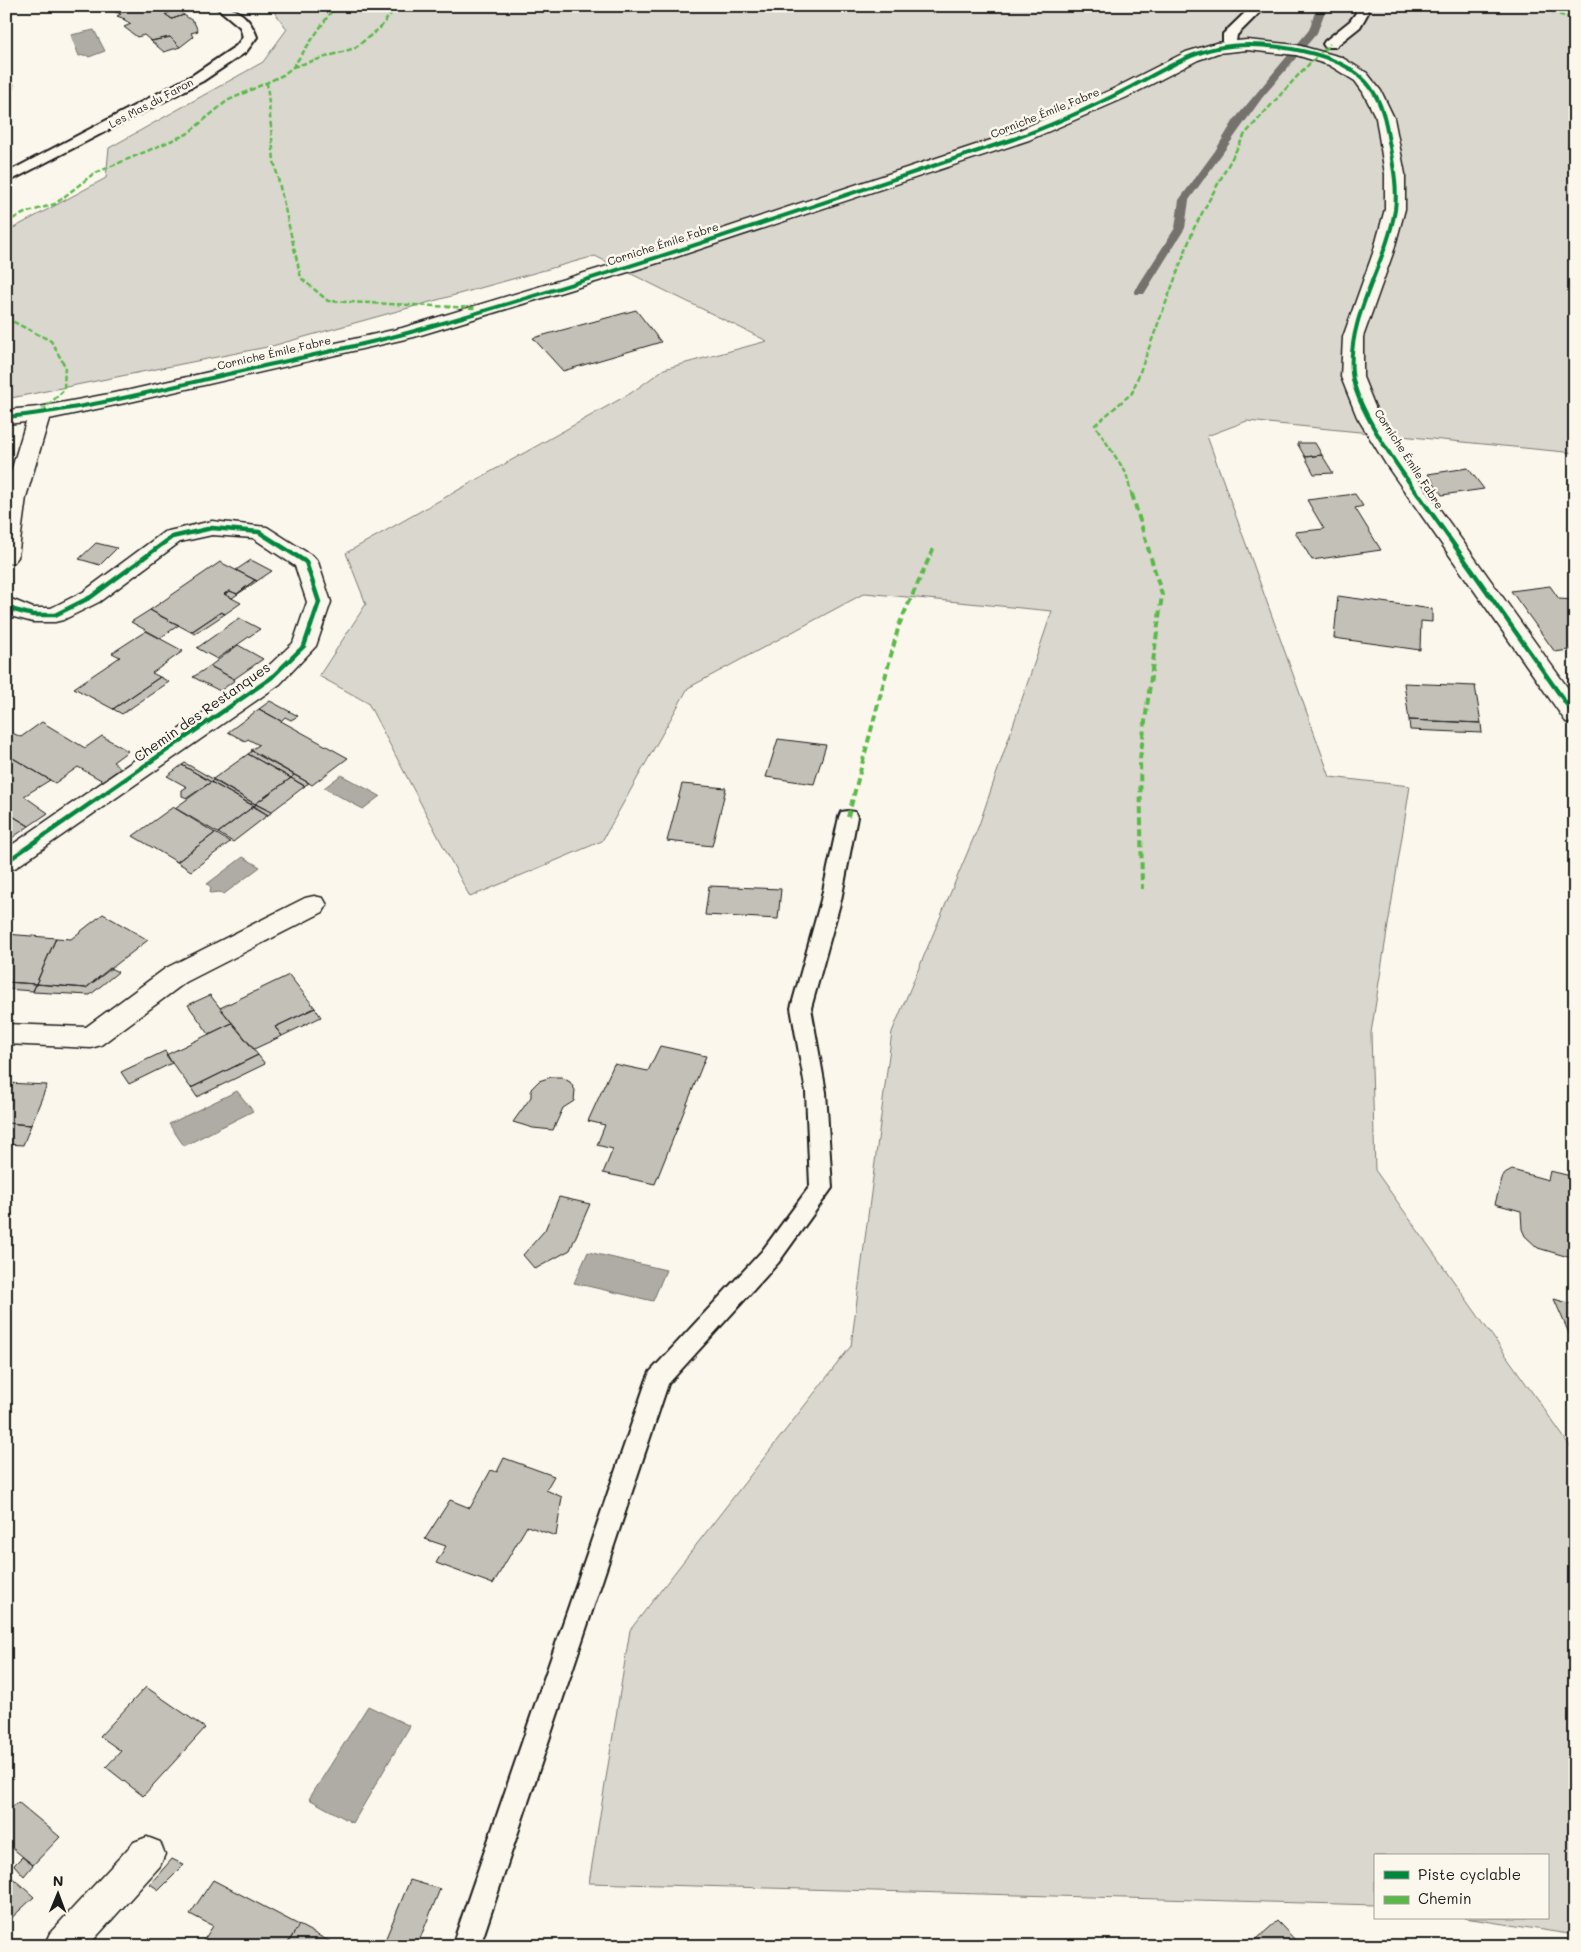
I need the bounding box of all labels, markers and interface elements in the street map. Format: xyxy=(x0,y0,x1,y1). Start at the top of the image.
street label: Les Mas du Faron xyxy=(106,74,196,131)
street label: Corniche Émile Fabre xyxy=(988,84,1102,141)
street label: Corniche Émile Fabre xyxy=(605,218,721,269)
street label: Corniche Émile Fabre xyxy=(216,332,332,373)
street label: Corniche Émile Fabre xyxy=(1371,406,1447,512)
street label: Chemin des Restanques xyxy=(130,657,274,766)
legend xyxy=(1374,1854,1548,1920)
text: Piste cyclable xyxy=(1418,1864,1521,1884)
north arrow xyxy=(32,1870,82,1920)
text: N xyxy=(53,1871,64,1890)
text: Chemin xyxy=(1418,1888,1471,1908)

